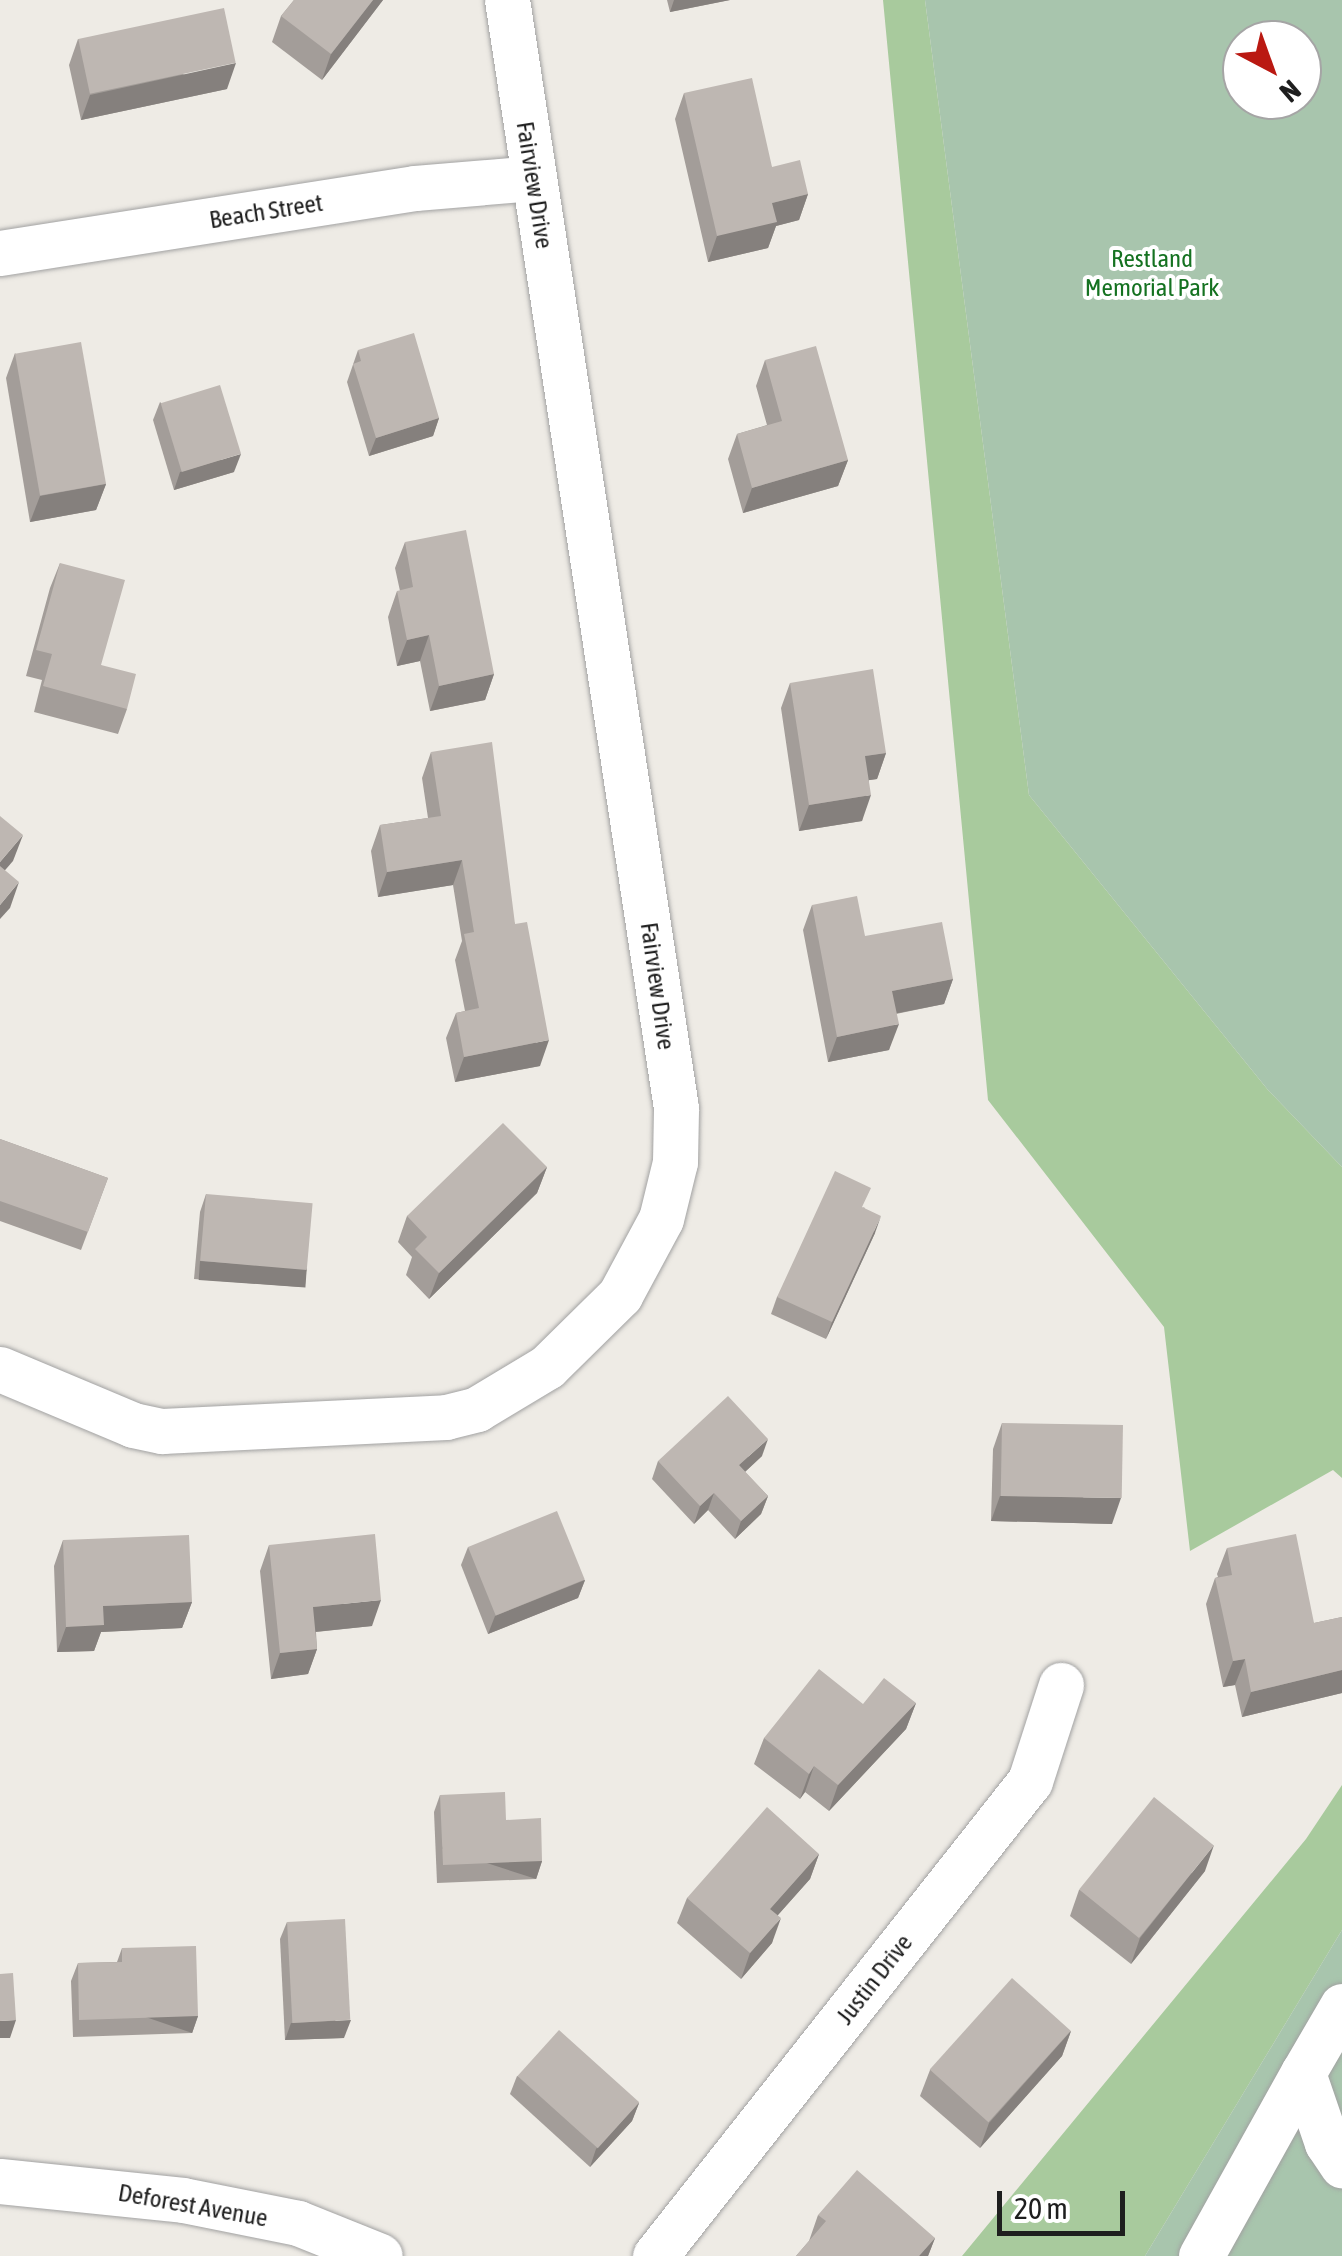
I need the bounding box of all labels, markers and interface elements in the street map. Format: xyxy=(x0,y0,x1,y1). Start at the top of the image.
north arrow xyxy=(1222,20,1322,120)
text: N xyxy=(1274,74,1307,109)
street label: Fairview Drive xyxy=(510,119,560,251)
street label: Beach Street xyxy=(207,187,325,235)
park label: Restland Memorial Park xyxy=(1085,244,1219,303)
street label: Fairview Drive xyxy=(634,920,682,1052)
street label: Justin Drive xyxy=(830,1928,918,2030)
scale bar xyxy=(1002,2171,1130,2233)
street label: Deforest Avenue xyxy=(116,2177,270,2233)
text: 20 m xyxy=(1014,2191,1068,2225)

